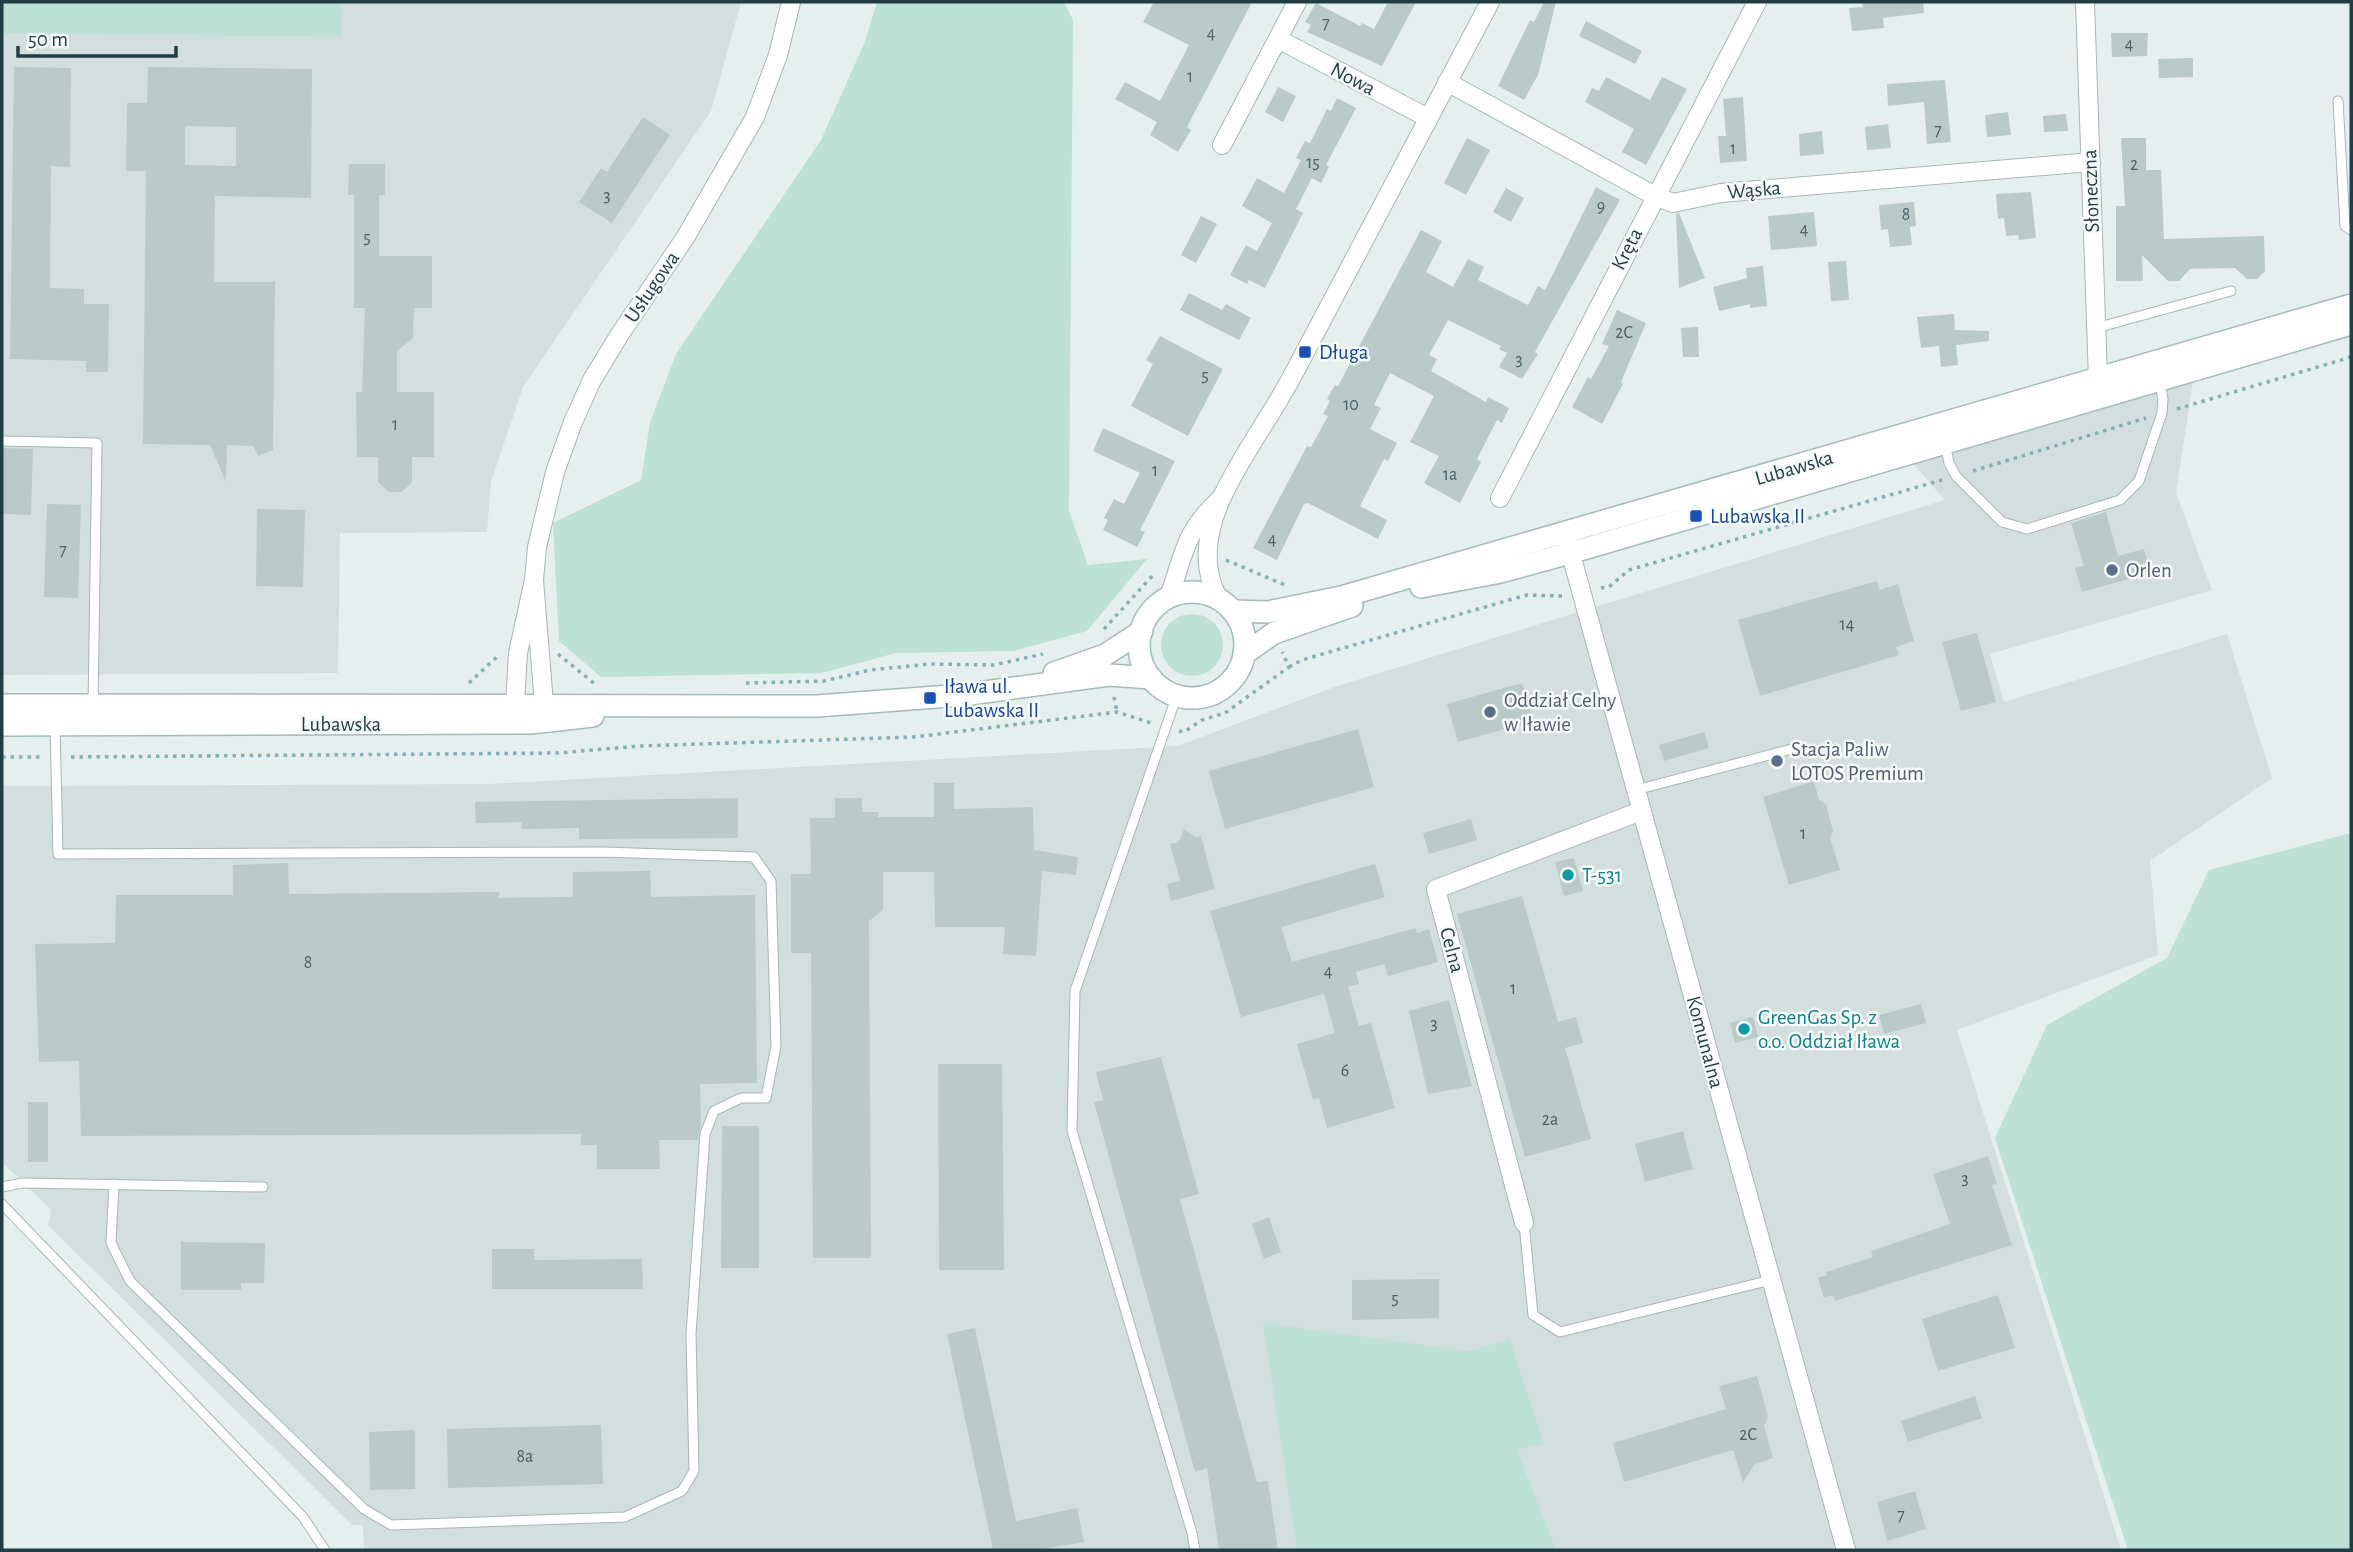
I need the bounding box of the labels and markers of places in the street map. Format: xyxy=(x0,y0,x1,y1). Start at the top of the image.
place label: Długa xyxy=(1319,342,1369,363)
marker: Długa xyxy=(1297,344,1313,360)
place label: Lubawska II xyxy=(1710,506,1805,527)
marker: Lubawska II xyxy=(1688,508,1704,524)
place label: Orlen xyxy=(2126,560,2172,581)
marker: Orlen xyxy=(2104,562,2120,578)
place label: Iława ul. Lubawska II xyxy=(944,676,1039,721)
marker: Iława ul. Lubawska II xyxy=(922,690,938,706)
place label: Oddział Celny w Iławie xyxy=(1504,690,1616,735)
marker: Oddział Celny w Iławie xyxy=(1482,704,1498,720)
place label: Stacja Paliw LOTOS Premium xyxy=(1791,739,1924,784)
marker: Stacja Paliw LOTOS Premium xyxy=(1769,753,1785,769)
place label: T-531 xyxy=(1582,865,1622,886)
marker: T-531 xyxy=(1560,867,1576,883)
place label: GreenGas Sp. z o.o. Oddział Iława xyxy=(1758,1007,1901,1052)
marker: GreenGas Sp. z o.o. Oddział Iława xyxy=(1736,1021,1752,1037)

